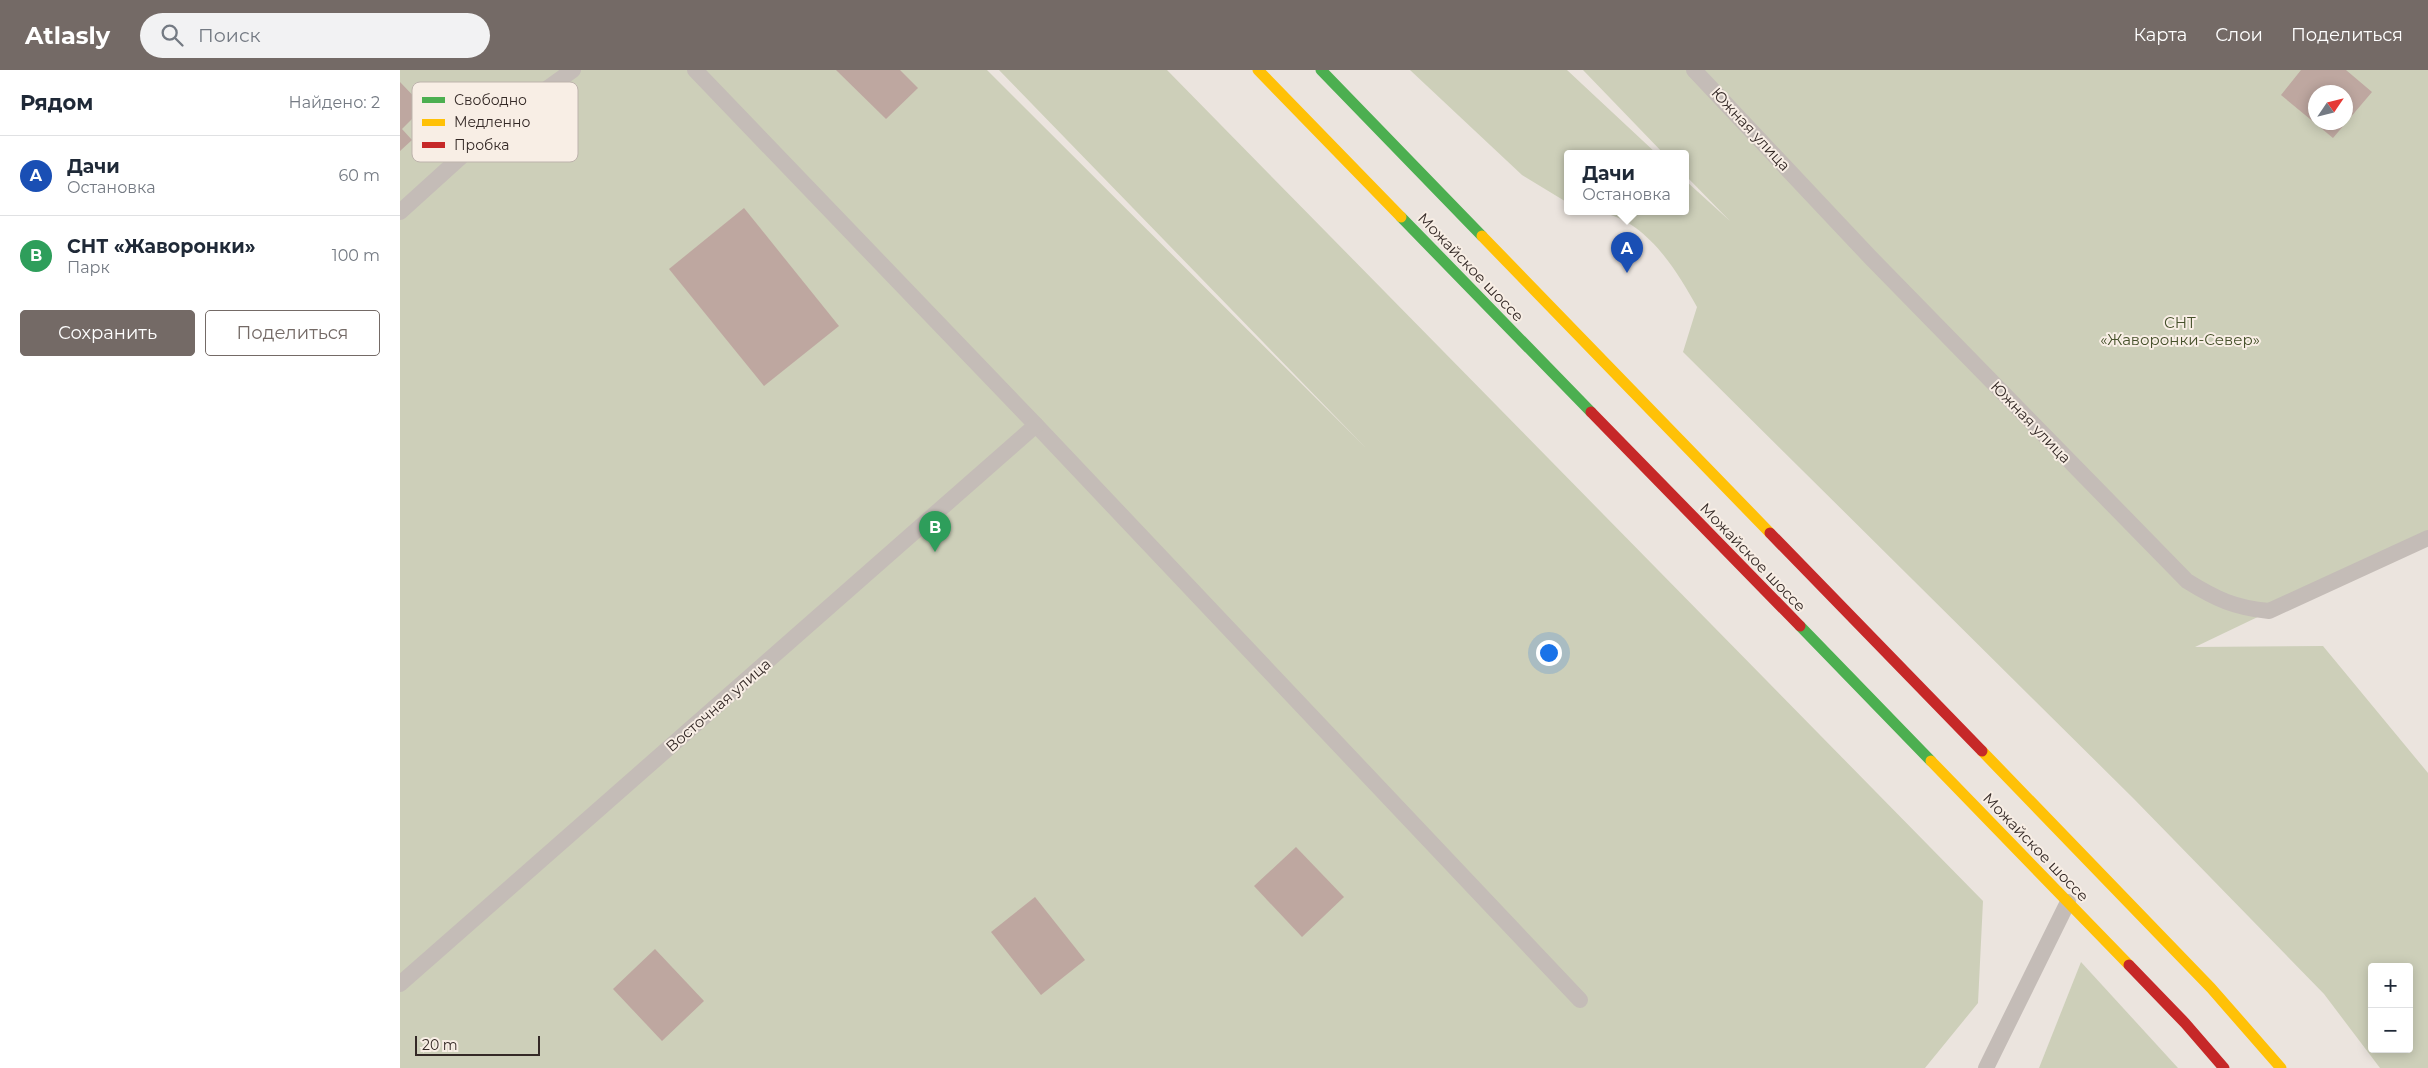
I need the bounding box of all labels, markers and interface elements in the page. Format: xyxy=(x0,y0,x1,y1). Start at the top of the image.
search box xyxy=(140,13,490,58)
text: Atlasly xyxy=(25,21,110,50)
icon: search xyxy=(158,21,186,49)
text: Поиск xyxy=(198,24,261,47)
text: Карта xyxy=(2133,24,2187,46)
text: Слои xyxy=(2215,24,2263,46)
text: Поделиться xyxy=(2291,24,2403,46)
legend xyxy=(412,82,578,162)
street label: Южная улица xyxy=(1707,83,1795,175)
north arrow xyxy=(2308,85,2353,130)
text: Рядом xyxy=(20,90,93,115)
text: Свободно xyxy=(454,91,527,109)
text: Найдено: 2 xyxy=(289,93,380,112)
text: Медленно xyxy=(454,113,530,131)
text: Пробка xyxy=(454,136,509,154)
popup xyxy=(1564,150,1689,215)
text: Дачи xyxy=(67,155,120,178)
text: Дачи xyxy=(1582,162,1635,185)
text: A xyxy=(30,166,42,185)
text: 60 m xyxy=(338,166,380,185)
text: Остановка xyxy=(67,178,156,197)
text: Остановка xyxy=(1582,185,1671,204)
street label: Можайское шоссе xyxy=(1414,209,1528,325)
pin: A xyxy=(1611,232,1643,273)
text: СНТ «Жаворонки» xyxy=(67,235,256,258)
text: B xyxy=(30,246,42,265)
text: 100 m xyxy=(332,246,380,265)
text: Парк xyxy=(67,258,110,277)
button: Сохранить xyxy=(20,310,195,356)
button: Поделиться xyxy=(205,310,380,356)
park label: СНТ «Жаворонки-Север» xyxy=(2100,313,2260,349)
street label: Южная улица xyxy=(1987,377,2075,467)
street label: Можайское шоссе xyxy=(1696,499,1810,615)
pin: B xyxy=(919,511,951,552)
your location xyxy=(1536,640,1562,666)
street label: Восточная улица xyxy=(662,654,774,756)
street label: Можайское шоссе xyxy=(1979,789,2093,905)
map controls xyxy=(2368,963,2413,1053)
button: + xyxy=(2368,963,2413,1008)
button: − xyxy=(2368,1008,2413,1053)
scale bar xyxy=(415,1033,540,1056)
text: 20 m xyxy=(422,1036,458,1054)

